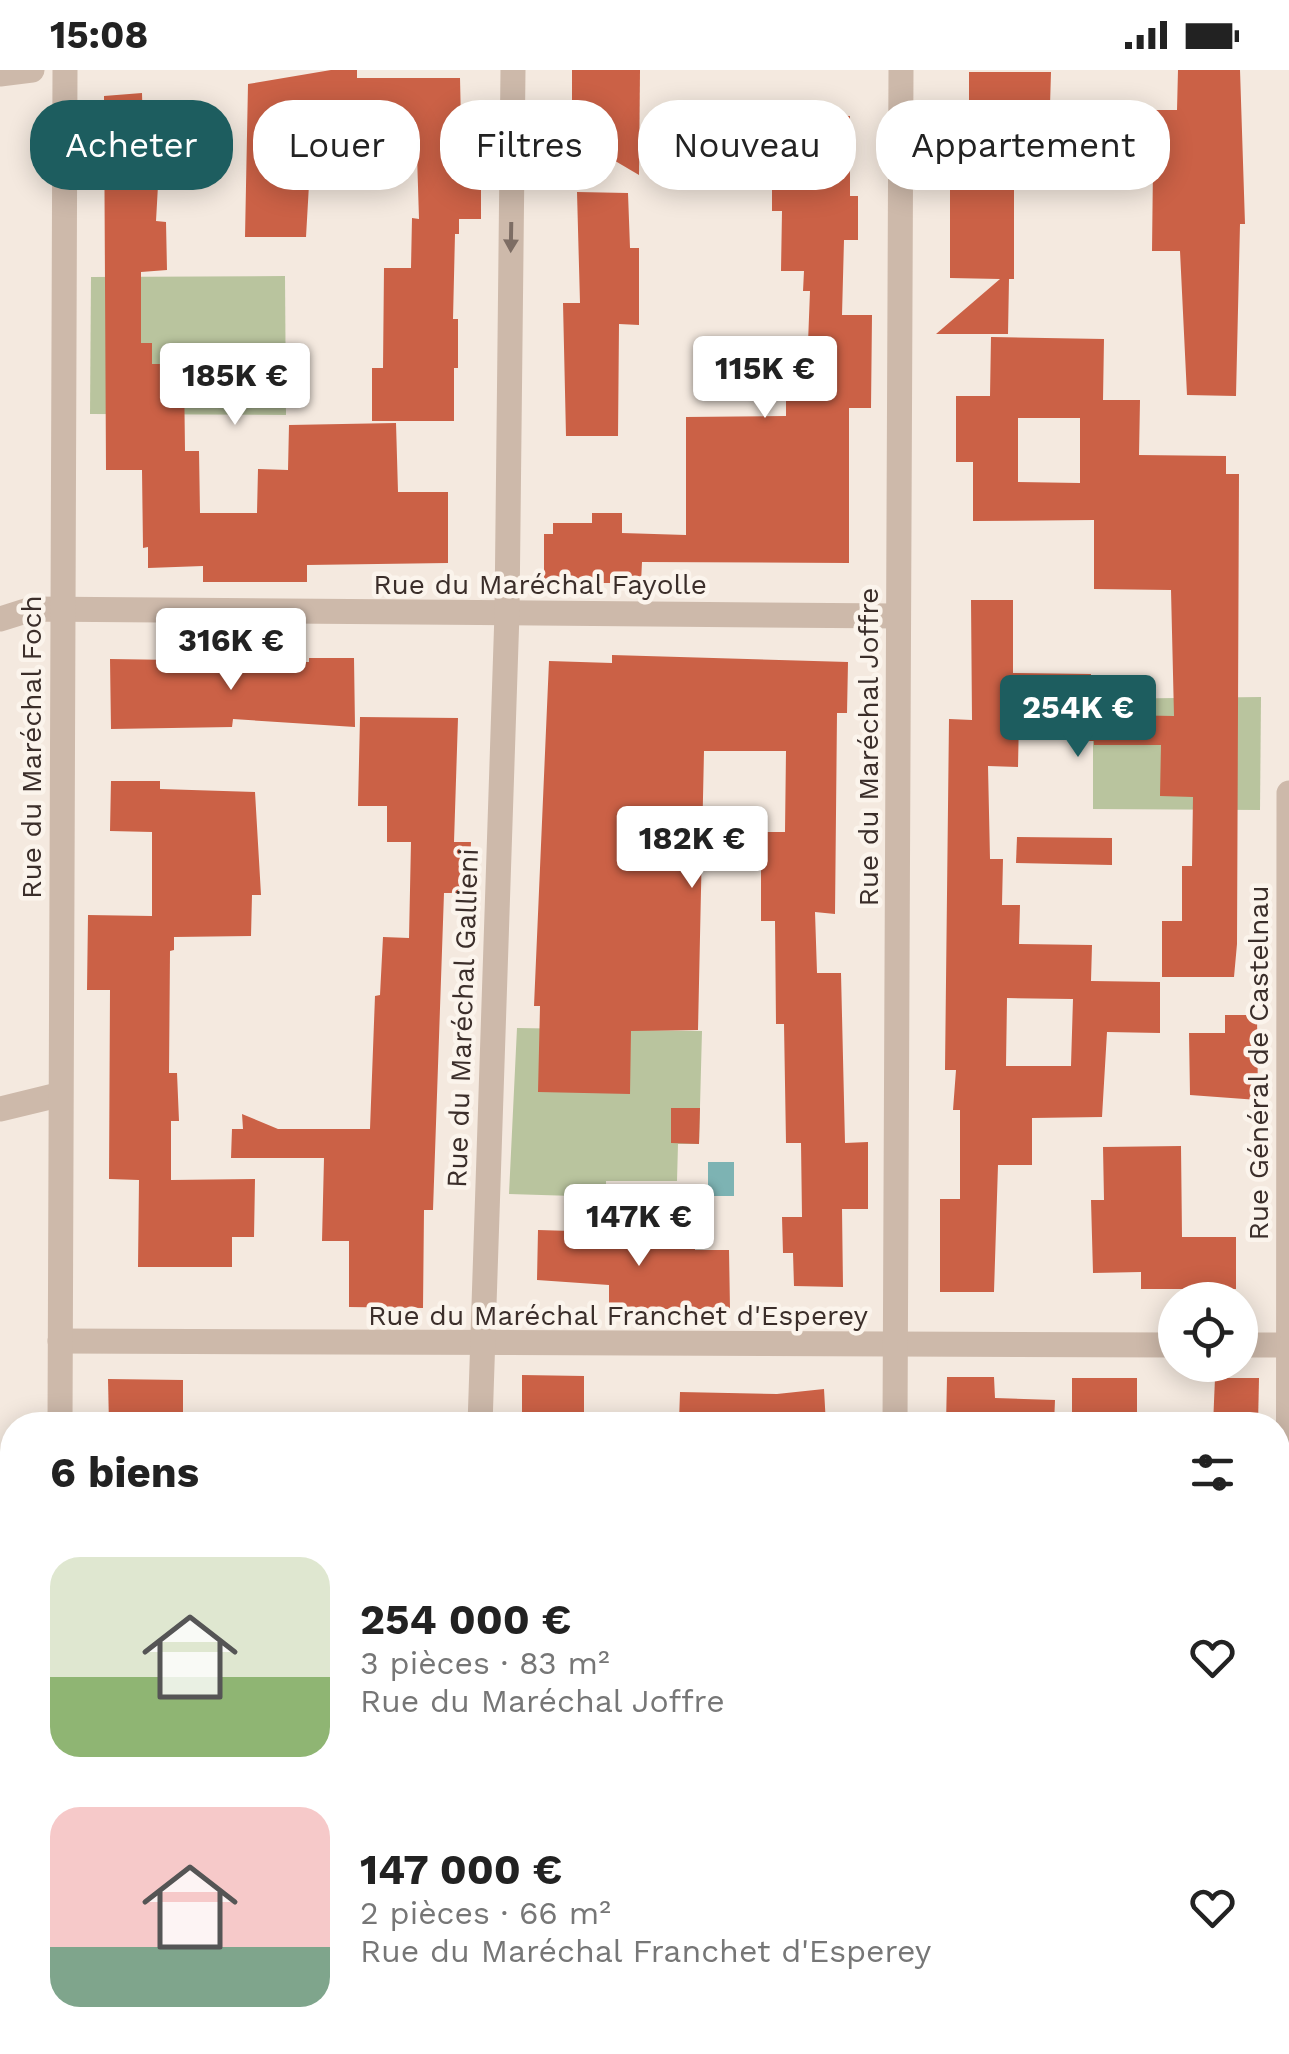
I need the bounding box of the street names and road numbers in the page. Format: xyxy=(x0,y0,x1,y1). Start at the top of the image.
street label: Rue du Maréchal Fayolle xyxy=(373,568,707,601)
street label: Rue du Maréchal Joffre xyxy=(852,587,885,907)
street label: Rue du Maréchal Foch xyxy=(15,595,48,899)
street label: Rue du Maréchal Gallieni xyxy=(440,848,485,1189)
street label: Rue Général de Castelnau xyxy=(1242,885,1275,1241)
street label: Rue du Maréchal Franchet d'Esperey xyxy=(368,1299,869,1332)

